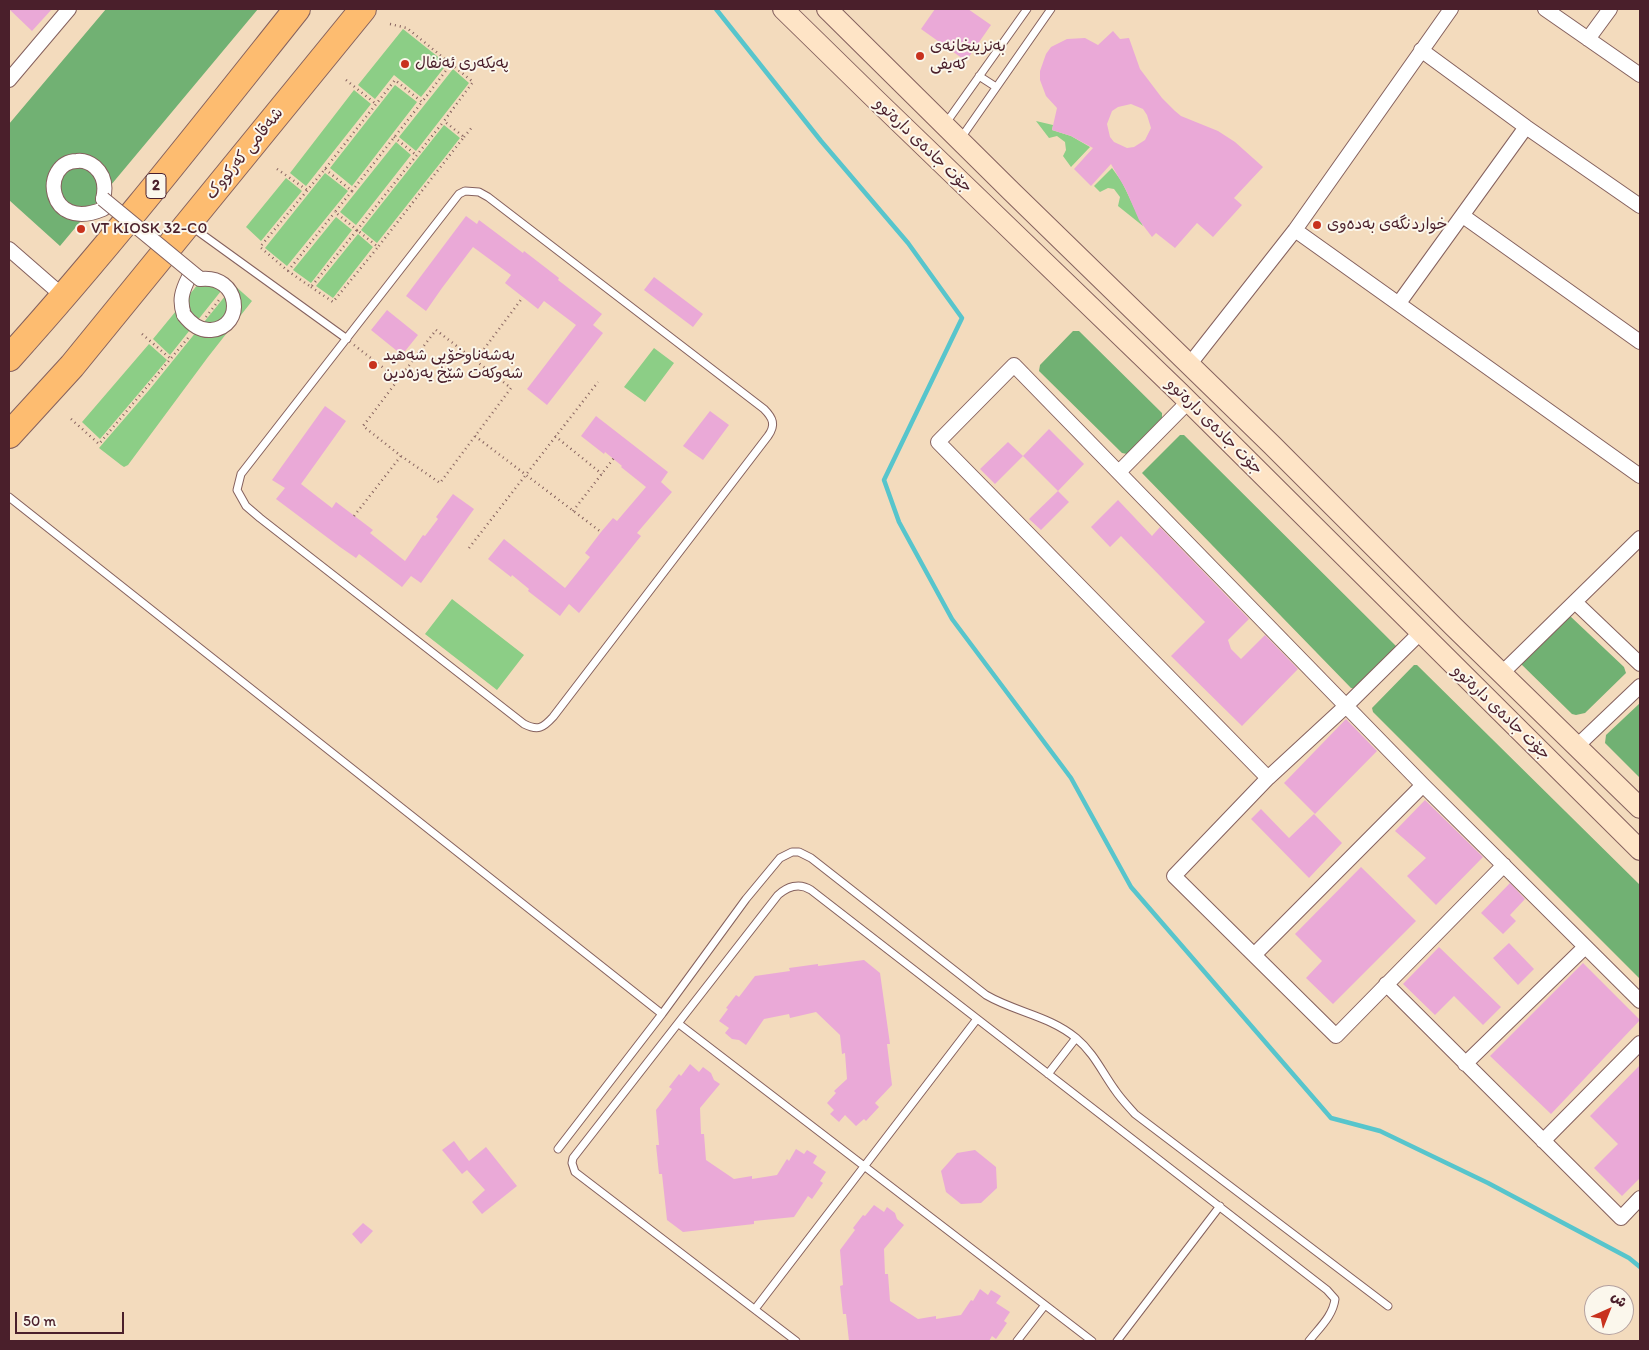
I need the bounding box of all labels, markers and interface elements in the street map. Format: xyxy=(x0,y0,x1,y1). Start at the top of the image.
place label: بەنزینخانەی کەیفی xyxy=(930,37,1006,75)
marker: بەنزینخانەی کەیفی xyxy=(914,50,926,62)
place label: پەیکەری ئەنفال xyxy=(415,54,509,74)
marker: پەیکەری ئەنفال xyxy=(399,58,411,70)
street label: جۆت جادەی دارەتوو xyxy=(870,95,976,197)
street label: شەقامی کەرکووک xyxy=(202,104,288,204)
road number: 2 xyxy=(146,174,166,198)
place label: خواردنگەی بەدەوی xyxy=(1327,215,1447,235)
place label: VT KIOSK 32-C0 xyxy=(91,219,207,239)
marker: خواردنگەی بەدەوی xyxy=(1311,219,1323,231)
marker: VT KIOSK 32-C0 xyxy=(75,223,87,235)
place label: بەشەناوخۆیی شەهید شەوکەت شێخ یەزەدین xyxy=(383,346,523,384)
marker: بەشەناوخۆیی شەهید شەوکەت شێخ یەزەدین xyxy=(367,359,379,371)
street label: جۆت جادەی دارەتوو xyxy=(1162,375,1266,479)
street label: جۆت جادەی دارەتوو xyxy=(1448,662,1554,764)
north arrow xyxy=(1584,1285,1634,1335)
text: ش xyxy=(1608,1288,1631,1311)
scale bar xyxy=(18,1302,126,1334)
text: 50 m xyxy=(23,1312,56,1330)

